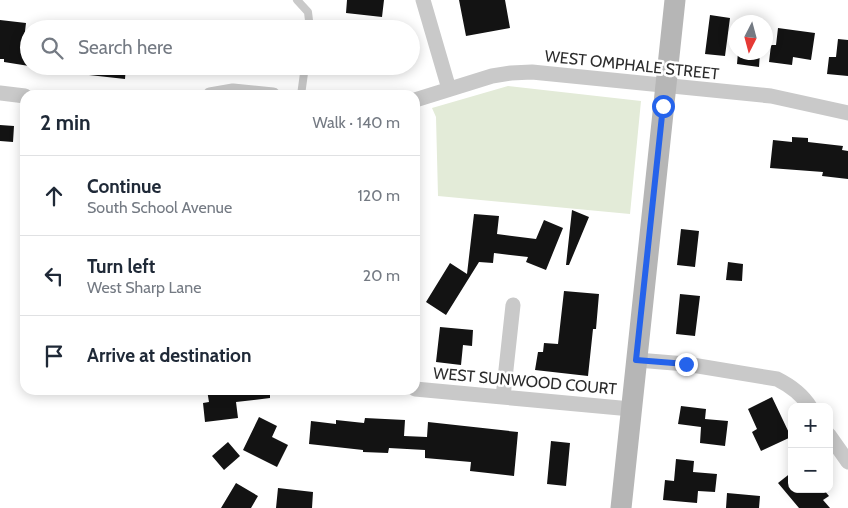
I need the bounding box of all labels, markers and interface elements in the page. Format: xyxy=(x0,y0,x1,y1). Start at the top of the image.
north arrow xyxy=(728,15,773,60)
search box xyxy=(20,20,420,75)
icon: search xyxy=(38,34,66,62)
text: Search here xyxy=(78,36,172,59)
street label: WEST OMPHALE STREET xyxy=(544,46,721,84)
route start xyxy=(652,95,675,118)
text: 2 min xyxy=(40,110,91,135)
text: Walk · 140 m xyxy=(313,113,400,132)
text: Continue xyxy=(87,175,161,198)
icon: ahead xyxy=(40,182,68,210)
text: 120 m xyxy=(358,186,400,205)
text: South School Avenue xyxy=(87,198,232,217)
text: Turn left xyxy=(87,255,155,278)
icon: left xyxy=(40,262,68,290)
text: 20 m xyxy=(363,266,400,285)
text: West Sharp Lane xyxy=(87,278,201,297)
icon: arrive xyxy=(40,342,68,370)
text: Arrive at destination xyxy=(87,344,251,367)
route end xyxy=(675,353,698,376)
street label: WEST SUNWOOD COURT xyxy=(432,364,618,399)
map controls xyxy=(788,403,833,493)
button: + xyxy=(788,403,833,448)
button: − xyxy=(788,448,833,493)

